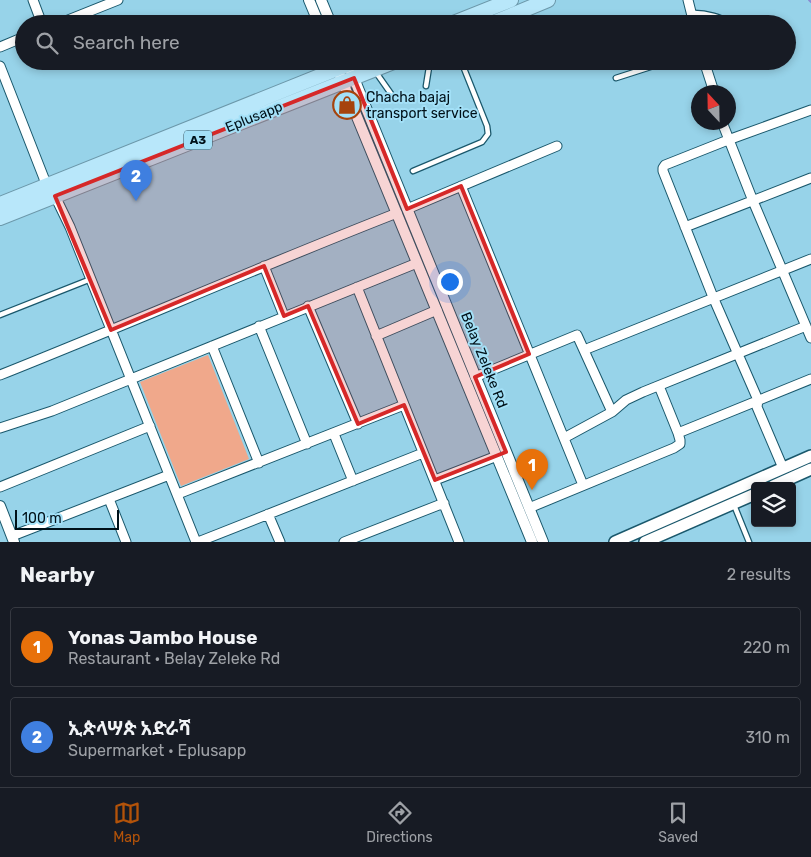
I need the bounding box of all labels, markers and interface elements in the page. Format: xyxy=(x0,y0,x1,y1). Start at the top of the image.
search box xyxy=(15,15,796,70)
icon: search xyxy=(33,29,61,57)
text: Search here xyxy=(73,31,180,54)
north arrow xyxy=(691,85,736,130)
place label: Chacha bajaj transport service xyxy=(366,89,478,122)
shop icon: Chacha bajaj transport service xyxy=(332,90,362,120)
street label: Eplusapp xyxy=(223,98,285,136)
road number: A3 xyxy=(184,130,212,150)
pin: 2 xyxy=(120,160,152,201)
your location xyxy=(437,269,463,295)
street label: Belay Zeleke Rd xyxy=(457,310,511,410)
pin: 1 xyxy=(516,449,548,490)
map controls xyxy=(751,482,796,527)
button: layers xyxy=(751,482,796,527)
scale bar xyxy=(15,507,119,530)
text: 100 m xyxy=(22,510,62,527)
text: Nearby xyxy=(20,562,95,587)
text: 2 results xyxy=(727,565,791,584)
text: Yonas Jambo House xyxy=(68,626,258,649)
text: 1 xyxy=(33,638,41,657)
text: 220 m xyxy=(743,638,790,657)
text: Restaurant · Belay Zeleke Rd xyxy=(68,649,280,668)
text: ኢጵላሣጵ አድራሻ xyxy=(68,717,191,740)
text: 2 xyxy=(32,728,42,747)
text: 310 m xyxy=(746,728,790,747)
text: Supermarket · Eplusapp xyxy=(68,741,246,760)
tab: Map xyxy=(113,799,141,846)
tab: Directions xyxy=(366,799,433,846)
tab: Saved xyxy=(658,799,698,846)

